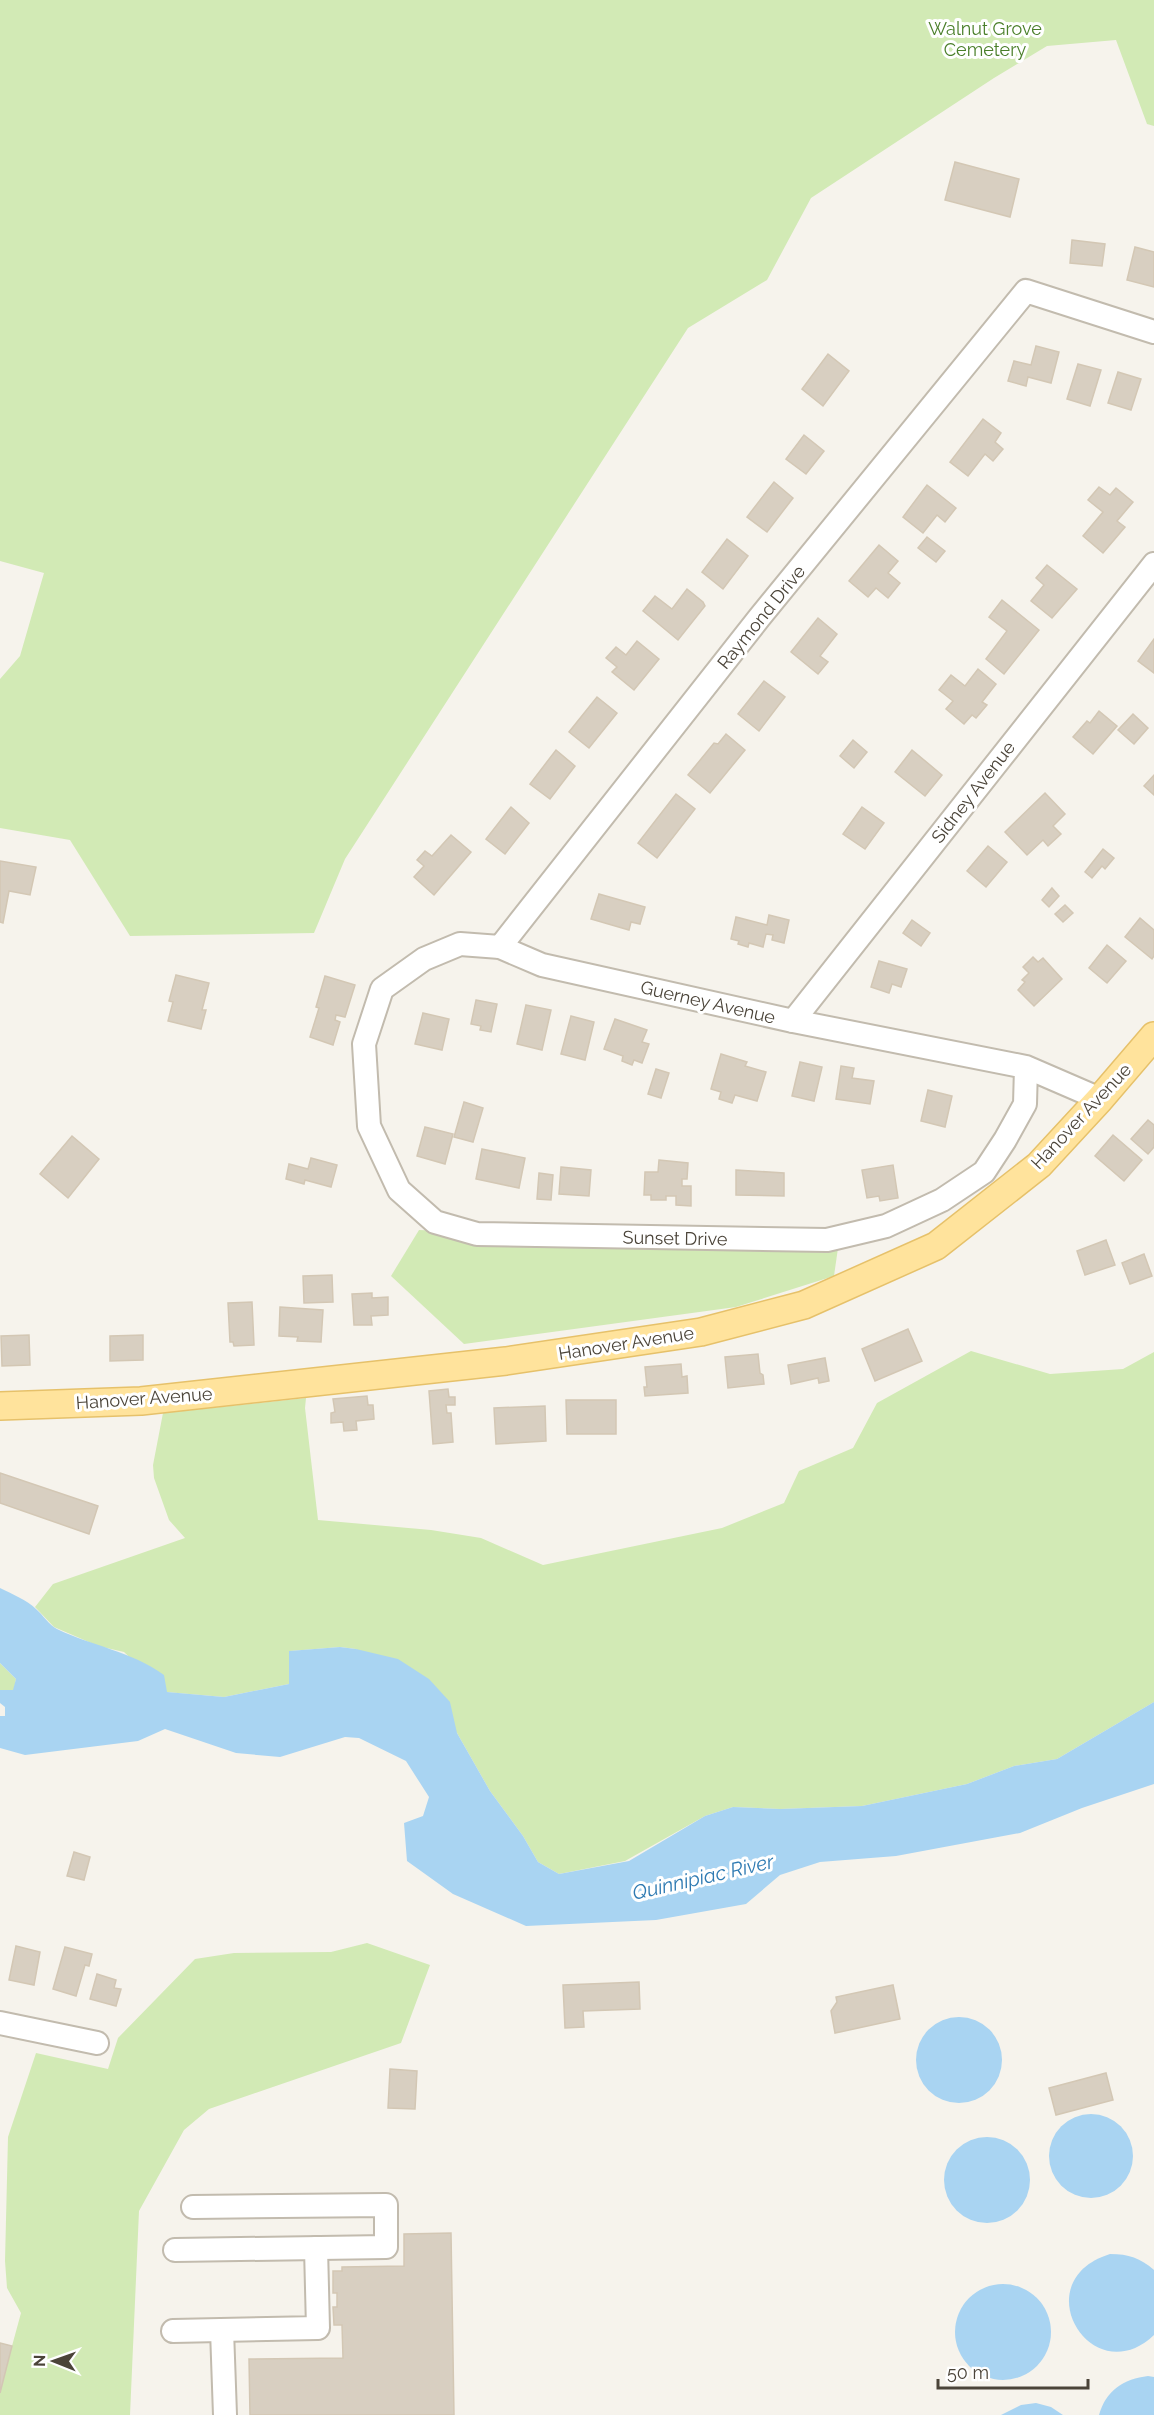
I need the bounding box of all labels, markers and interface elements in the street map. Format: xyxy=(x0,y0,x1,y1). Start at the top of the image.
park label: Walnut Grove Cemetery xyxy=(928,18,1042,60)
street label: Raymond Drive xyxy=(713,561,810,673)
street label: Sidney Avenue xyxy=(927,737,1019,847)
street label: Guerney Avenue xyxy=(639,976,778,1028)
street label: Hanover Avenue xyxy=(1027,1058,1136,1173)
street label: Sunset Drive xyxy=(622,1227,728,1249)
street label: Hanover Avenue xyxy=(557,1322,696,1364)
street label: Hanover Avenue xyxy=(75,1383,213,1413)
water label: Quinnipiac River xyxy=(630,1849,777,1905)
north arrow xyxy=(24,2331,84,2391)
scale bar xyxy=(938,2352,1088,2390)
text: N xyxy=(30,2354,49,2367)
text: 50 m xyxy=(947,2362,989,2383)

